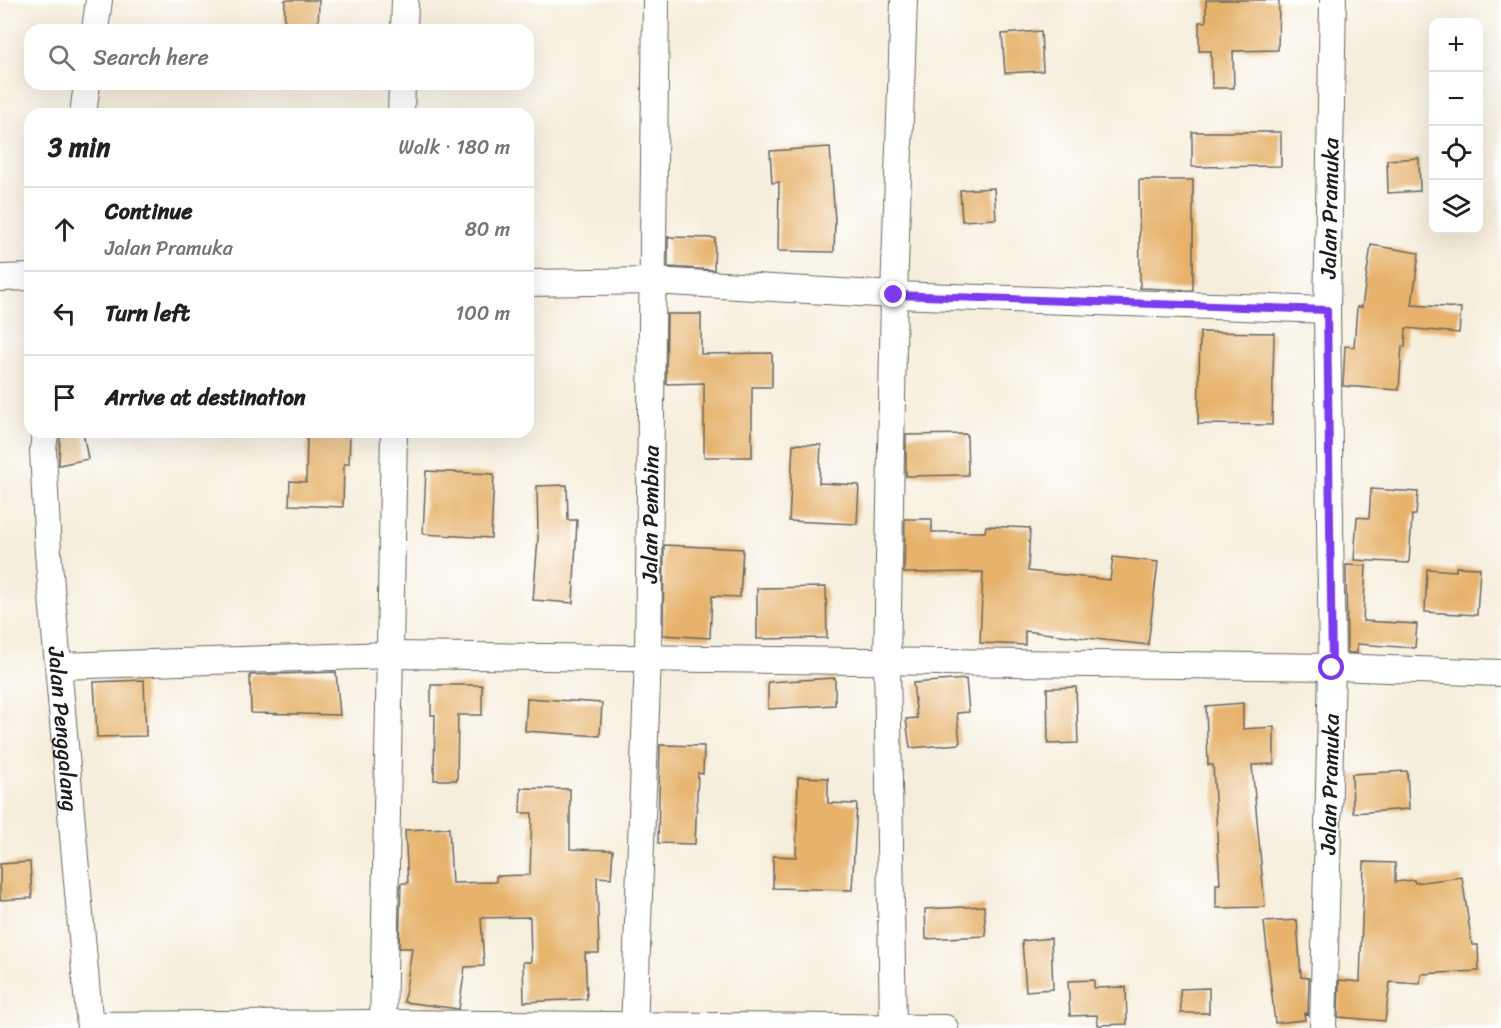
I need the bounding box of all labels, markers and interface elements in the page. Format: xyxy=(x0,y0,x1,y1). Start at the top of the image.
map controls xyxy=(1429,18,1483,234)
button: + xyxy=(1429,18,1483,72)
search box xyxy=(24,24,534,90)
text: Search here xyxy=(93,38,209,77)
icon: search xyxy=(45,41,78,74)
button: − xyxy=(1429,72,1483,126)
text: 3 min xyxy=(48,124,110,170)
button: locate xyxy=(1429,126,1483,180)
text: Walk · 180 m xyxy=(399,130,510,165)
street label: Jalan Pramuka xyxy=(1308,136,1350,280)
button: layers xyxy=(1429,180,1483,234)
text: Continue xyxy=(105,192,193,231)
text: 80 m xyxy=(465,212,510,247)
icon: ahead xyxy=(48,213,81,246)
text: Jalan Pramuka xyxy=(105,231,233,266)
route end xyxy=(880,281,906,307)
text: Turn left xyxy=(105,294,190,333)
text: 100 m xyxy=(456,296,510,331)
icon: left xyxy=(48,297,81,330)
text: Arrive at destination xyxy=(105,378,306,417)
icon: arrive xyxy=(48,381,81,414)
street label: Jalan Pembina xyxy=(629,444,670,584)
street label: Jalan Penggalang xyxy=(37,644,90,813)
route start xyxy=(1318,654,1344,680)
street label: Jalan Pramuka xyxy=(1308,712,1350,856)

